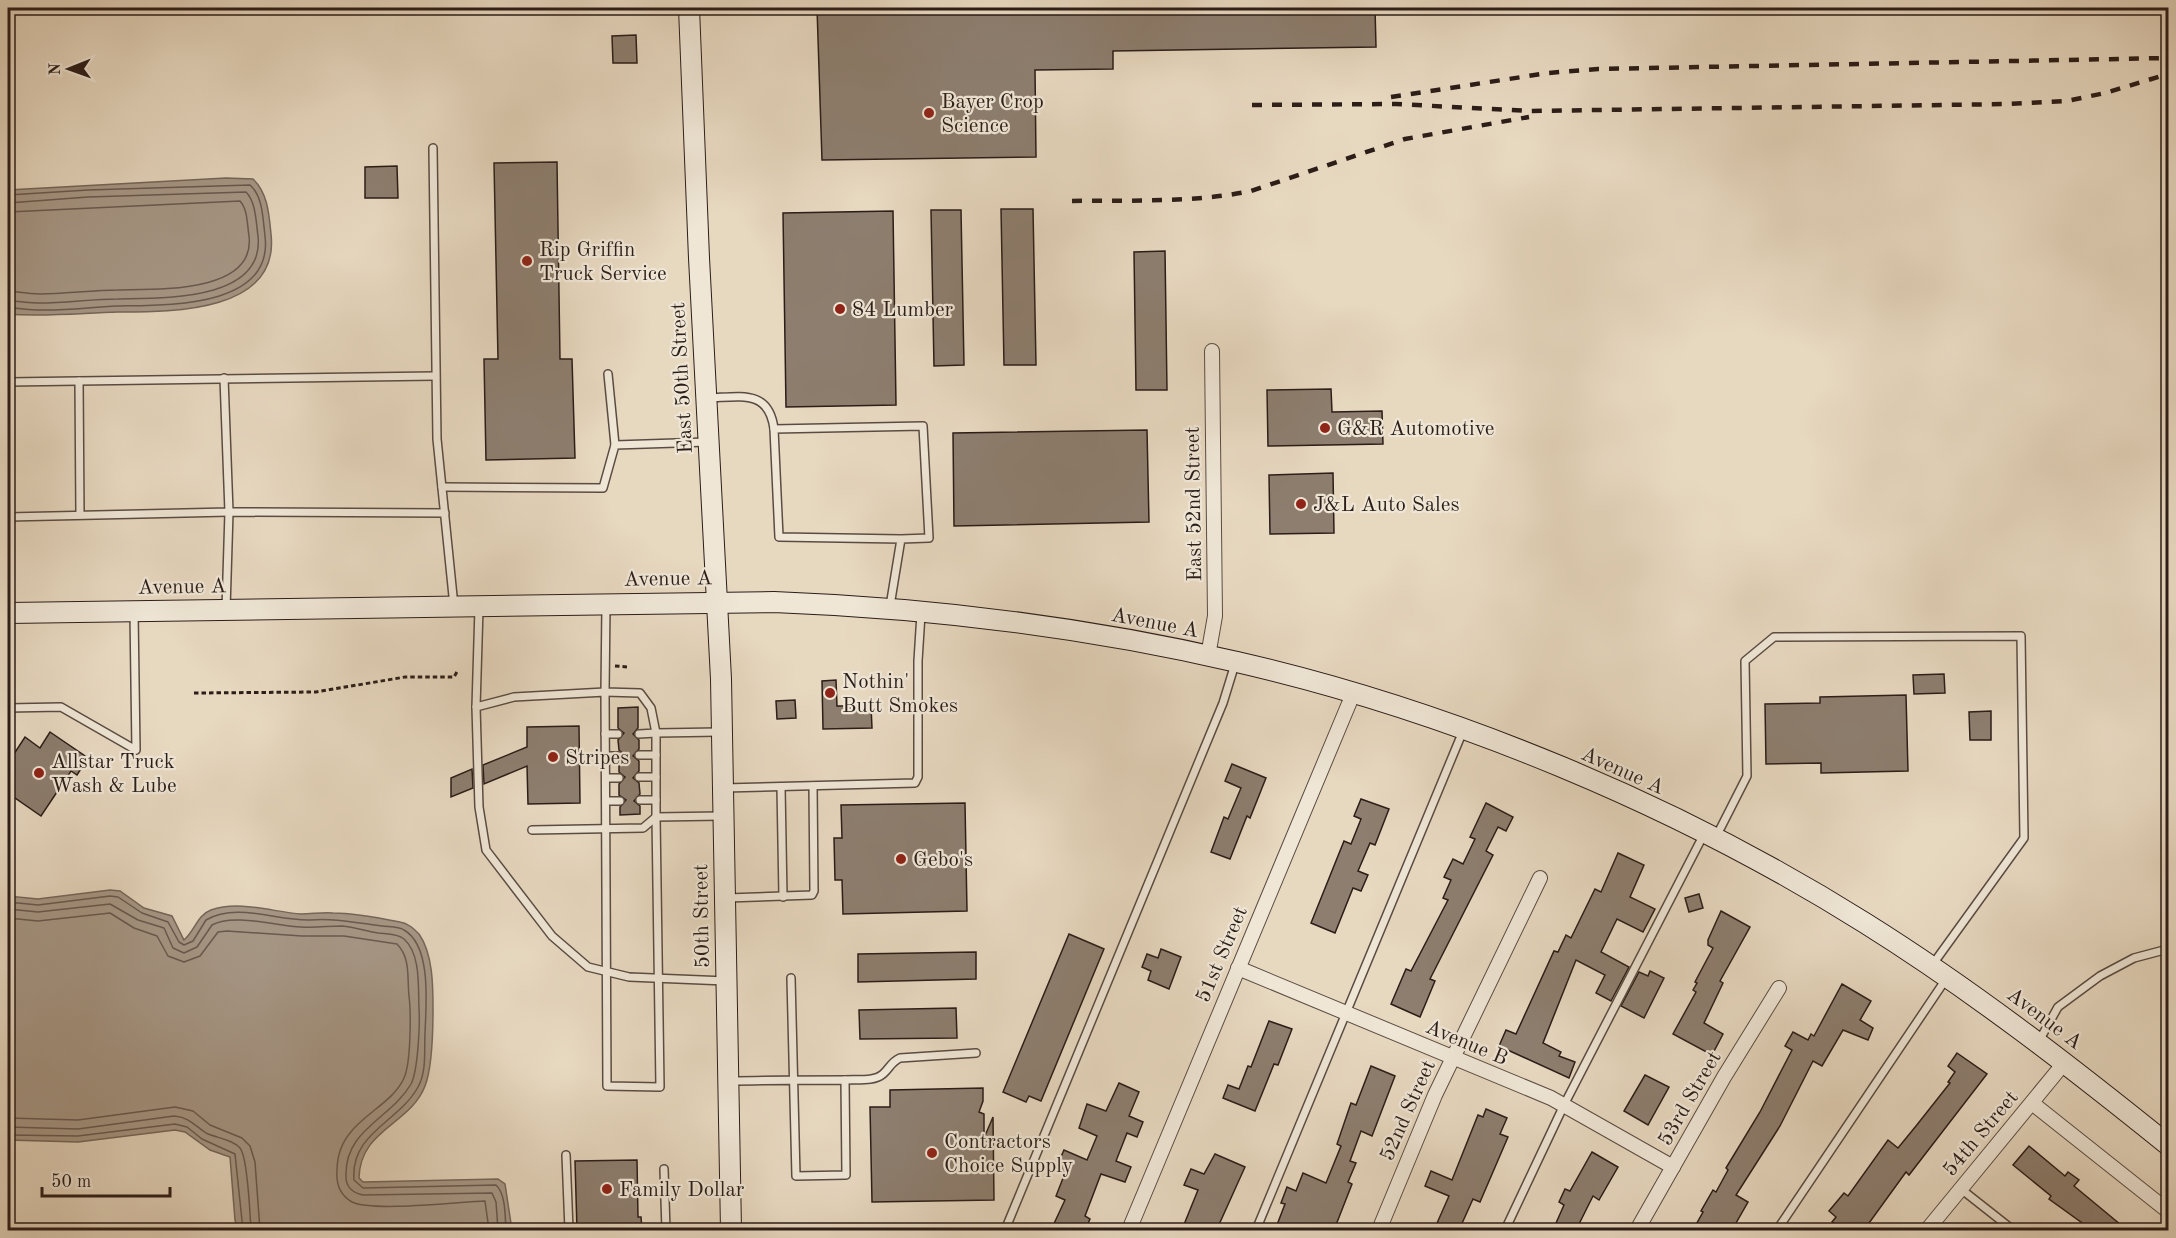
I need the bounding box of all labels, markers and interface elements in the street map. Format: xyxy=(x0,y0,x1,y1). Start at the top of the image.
north arrow xyxy=(39,39,99,99)
text: N xyxy=(48,62,64,75)
place label: Bayer Crop Science xyxy=(941,92,1044,137)
marker: Bayer Crop Science xyxy=(922,106,936,120)
place label: Rip Griffin Truck Service xyxy=(539,240,667,285)
marker: Rip Griffin Truck Service xyxy=(520,254,534,268)
place label: 84 Lumber xyxy=(852,300,954,321)
street label: East 50th Street xyxy=(668,302,697,454)
marker: 84 Lumber xyxy=(833,302,847,316)
place label: G&R Automotive xyxy=(1337,419,1494,440)
marker: G&R Automotive xyxy=(1318,421,1332,435)
street label: East 52nd Street xyxy=(1183,426,1206,582)
place label: J&L Auto Sales xyxy=(1313,495,1460,516)
marker: J&L Auto Sales xyxy=(1294,497,1308,511)
street label: Avenue A xyxy=(624,568,713,591)
street label: Avenue A xyxy=(138,576,227,599)
street label: Avenue A xyxy=(1109,605,1200,642)
place label: Nothin' Butt Smokes xyxy=(842,672,958,717)
marker: Nothin' Butt Smokes xyxy=(823,686,837,700)
street label: Avenue A xyxy=(1578,744,1667,799)
place label: Stripes xyxy=(565,748,629,769)
marker: Stripes xyxy=(546,750,560,764)
place label: Allstar Truck Wash & Lube xyxy=(51,752,177,797)
marker: Allstar Truck Wash & Lube xyxy=(32,766,46,780)
place label: Gebo's xyxy=(913,850,973,871)
marker: Gebo's xyxy=(894,852,908,866)
street label: 50th Street xyxy=(691,863,714,968)
street label: 51st Street xyxy=(1193,903,1252,1006)
street label: Avenue A xyxy=(2002,984,2086,1054)
street label: Avenue B xyxy=(1422,1017,1511,1070)
street label: 53rd Street xyxy=(1655,1048,1726,1150)
street label: 52nd Street xyxy=(1377,1057,1440,1164)
street label: 54th Street xyxy=(1939,1087,2023,1181)
place label: Contractors Choice Supply xyxy=(944,1132,1073,1177)
marker: Contractors Choice Supply xyxy=(925,1146,939,1160)
scale bar xyxy=(42,1160,170,1198)
text: 50 m xyxy=(51,1173,91,1191)
place label: Family Dollar xyxy=(619,1180,745,1201)
marker: Family Dollar xyxy=(600,1182,614,1196)

